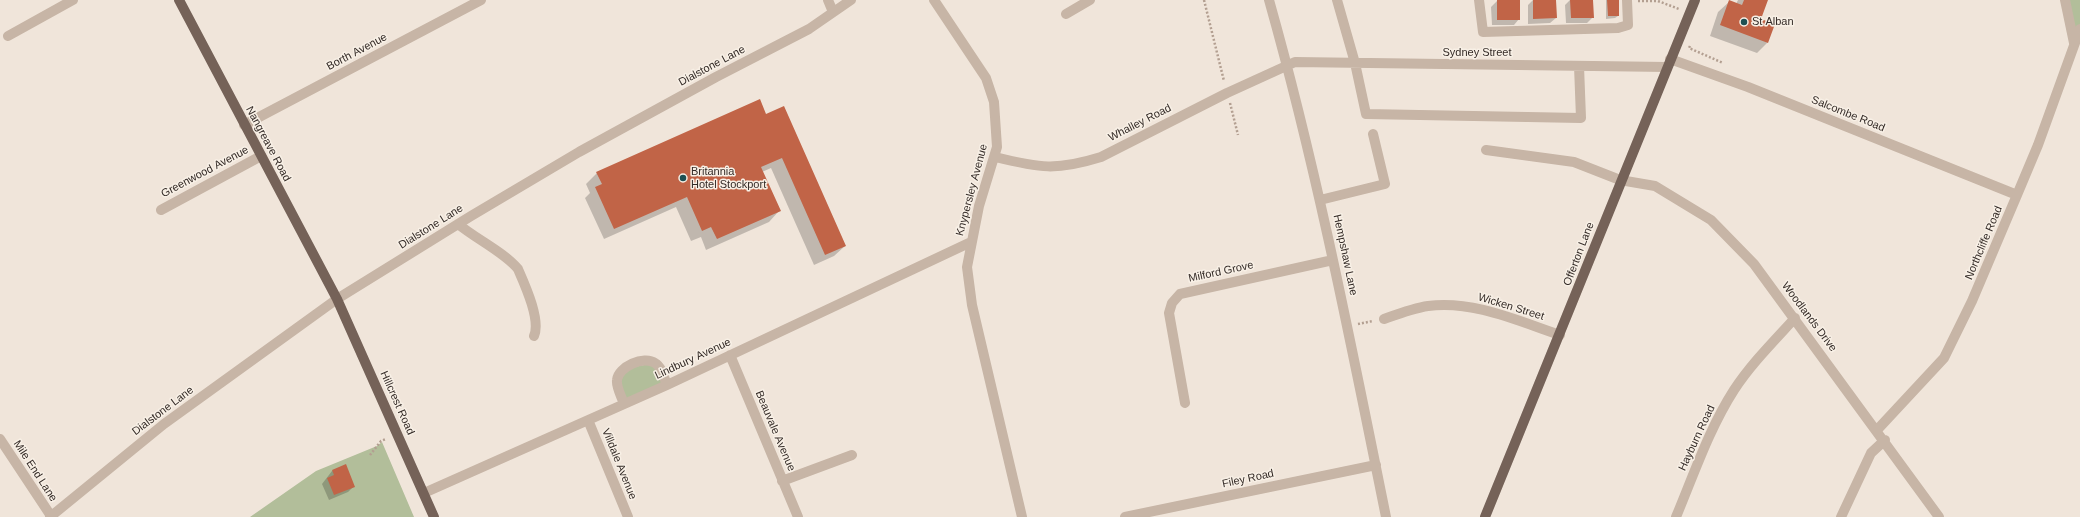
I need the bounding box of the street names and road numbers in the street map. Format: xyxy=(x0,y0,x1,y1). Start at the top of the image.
street label: Borth Avenue xyxy=(325,31,389,73)
street label: Dialstone Lane xyxy=(677,43,747,89)
street label: Sydney Street xyxy=(1442,46,1512,60)
street label: Salcombe Road xyxy=(1809,93,1887,135)
street label: Whalley Road xyxy=(1106,102,1174,144)
street label: Nangreave Road xyxy=(243,104,293,184)
street label: Greenwood Avenue xyxy=(159,143,251,201)
street label: Knypersley Avenue xyxy=(953,143,991,237)
street label: Dialstone Lane xyxy=(396,202,466,252)
street label: Northcliffe Road xyxy=(1963,204,2005,282)
street label: Hempshaw Lane xyxy=(1330,213,1360,297)
street label: Offerton Lane xyxy=(1561,220,1597,288)
street label: Milford Grove xyxy=(1187,259,1255,285)
street label: Woodlands Drive xyxy=(1779,280,1839,354)
street label: Wicken Street xyxy=(1476,291,1546,323)
street label: Lindbury Avenue xyxy=(653,336,733,382)
street label: Hillcrest Road xyxy=(377,369,417,437)
street label: Dialstone Lane xyxy=(130,384,196,438)
street label: Beauvale Avenue xyxy=(752,389,798,473)
street label: Hayburn Road xyxy=(1676,403,1718,473)
street label: Villdale Avenue xyxy=(599,427,639,501)
street label: Mile End Lane xyxy=(10,438,60,504)
street label: Filey Road xyxy=(1221,467,1275,491)

